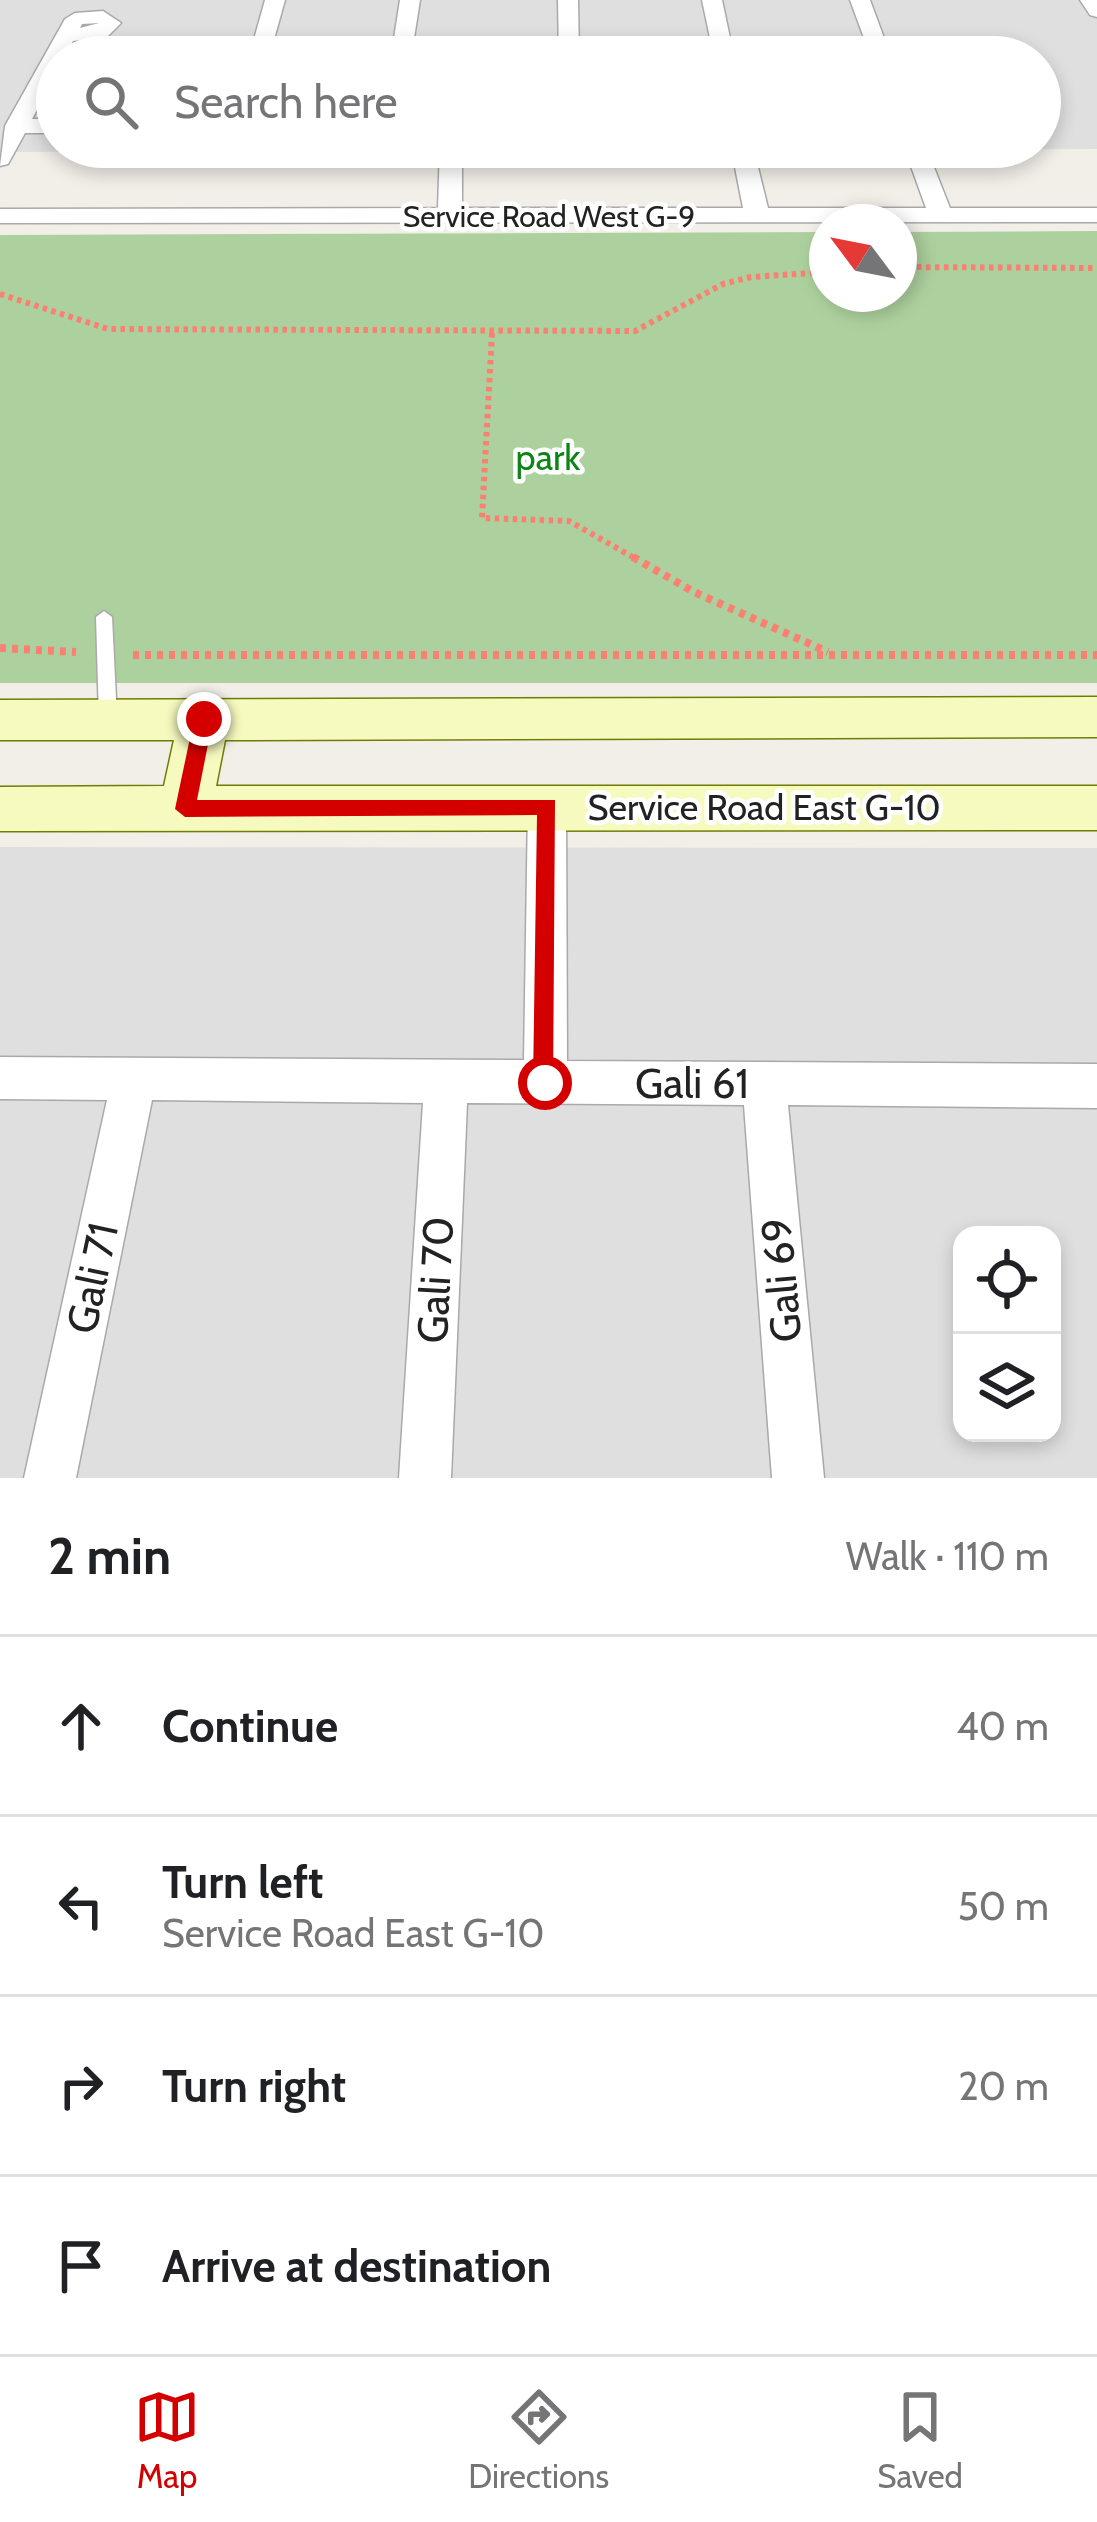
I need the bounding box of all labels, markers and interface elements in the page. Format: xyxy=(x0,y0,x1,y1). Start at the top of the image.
search box xyxy=(36,36,1061,168)
icon: search xyxy=(78,69,144,135)
text: Search here xyxy=(174,75,398,129)
street label: Service Road West G-9 xyxy=(403,198,695,235)
north arrow xyxy=(809,204,917,312)
park label: park xyxy=(516,435,581,479)
route end xyxy=(177,692,231,746)
street label: Service Road East G-10 xyxy=(587,785,941,829)
route start xyxy=(518,1056,572,1110)
street label: Gali 61 xyxy=(635,1057,749,1109)
street label: Gali 70 xyxy=(406,1215,464,1345)
street label: Gali 69 xyxy=(750,1216,812,1344)
street label: Gali 71 xyxy=(55,1218,129,1338)
map controls xyxy=(953,1226,1061,1442)
button: locate xyxy=(953,1226,1061,1334)
button: layers xyxy=(953,1334,1061,1442)
text: 2 min xyxy=(48,1525,171,1587)
text: Walk · 110 m xyxy=(846,1532,1049,1580)
icon: ahead xyxy=(48,1693,114,1759)
text: Continue xyxy=(162,1699,338,1753)
text: 40 m xyxy=(956,1702,1049,1750)
text: Turn left xyxy=(162,1855,324,1909)
icon: left xyxy=(48,1873,114,1939)
text: 50 m xyxy=(958,1882,1049,1930)
text: Service Road East G-10 xyxy=(162,1909,545,1957)
icon: right xyxy=(48,2053,114,2119)
text: Turn right xyxy=(162,2059,346,2113)
text: 20 m xyxy=(958,2062,1049,2110)
icon: arrive xyxy=(48,2233,114,2299)
text: Arrive at destination xyxy=(162,2239,551,2293)
tab: Map xyxy=(134,2384,200,2496)
tab: Directions xyxy=(468,2384,609,2496)
tab: Saved xyxy=(877,2384,963,2496)

